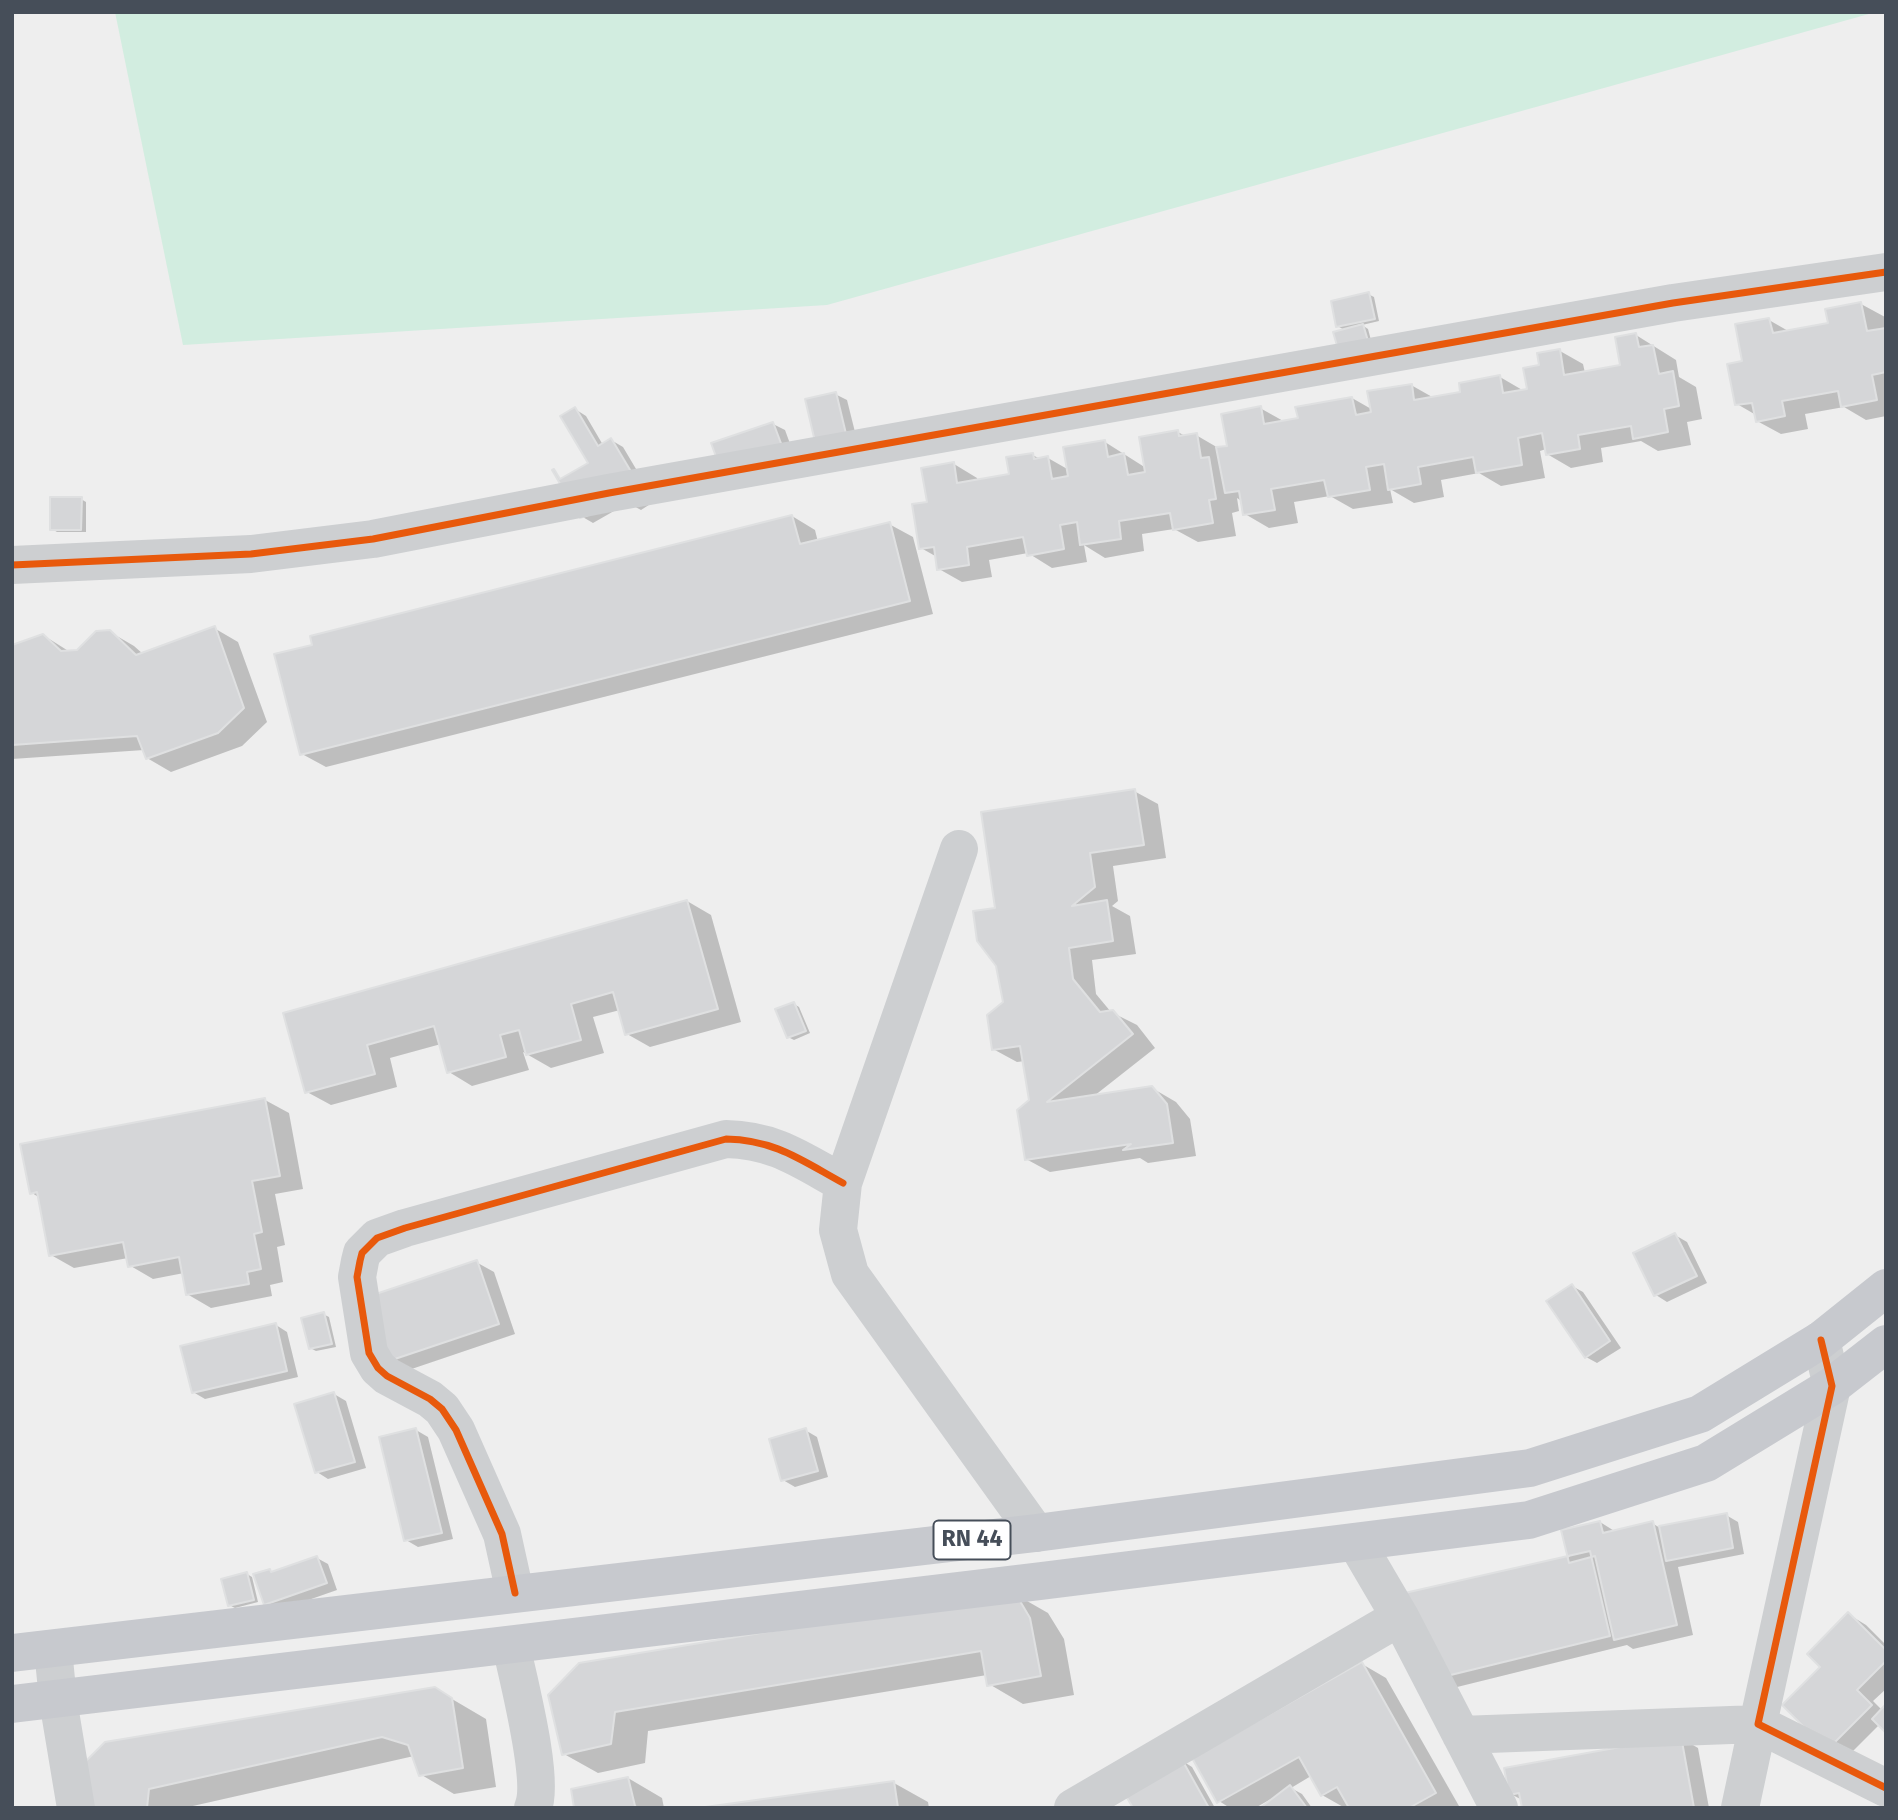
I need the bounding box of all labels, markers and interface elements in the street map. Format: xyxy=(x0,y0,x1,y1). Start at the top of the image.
road number: RN 44 xyxy=(934,1520,1010,1560)

